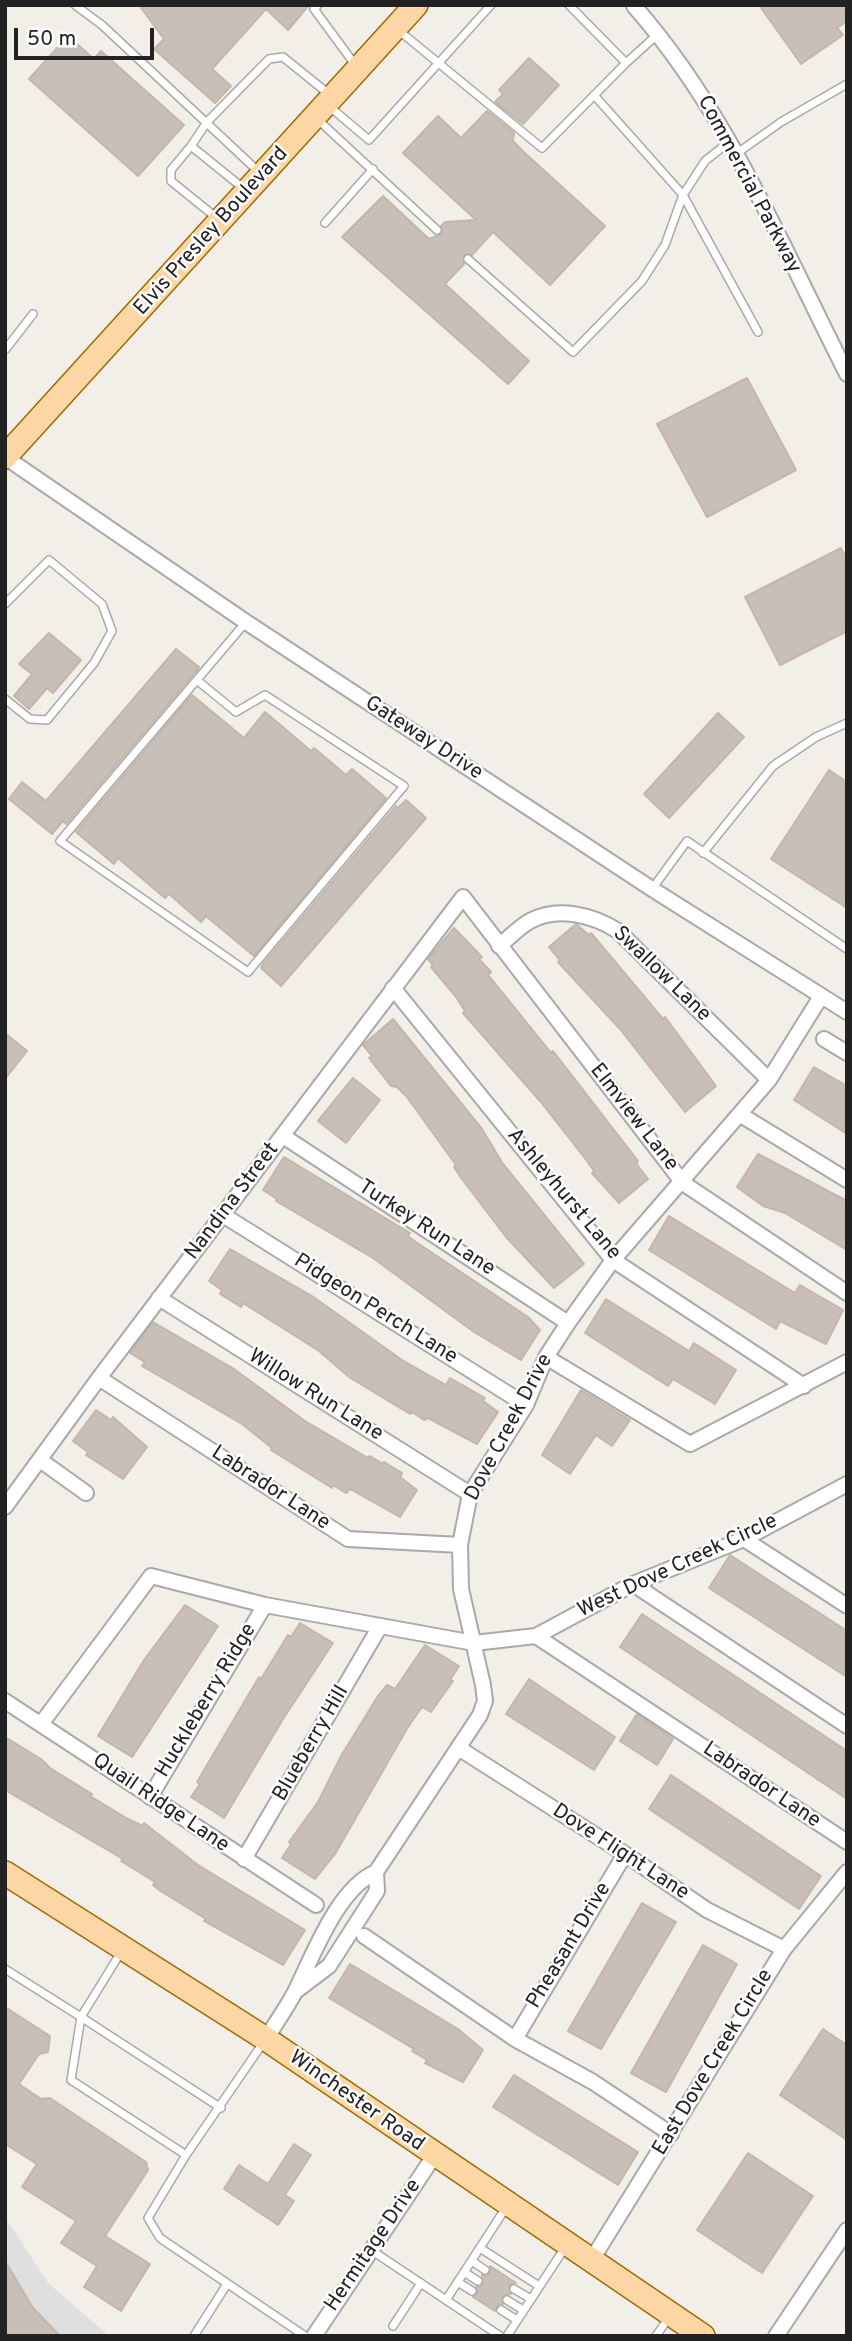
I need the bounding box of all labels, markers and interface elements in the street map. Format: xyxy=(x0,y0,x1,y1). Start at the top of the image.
scale bar xyxy=(18,14,158,58)
text: 50 m xyxy=(27,26,76,53)
street label: Commercial Parkway xyxy=(690,92,806,278)
street label: Elvis Presley Boulevard xyxy=(130,143,294,321)
street label: Gateway Drive xyxy=(359,692,487,786)
street label: Swallow Lane xyxy=(607,922,715,1028)
street label: Elmview Lane xyxy=(583,1059,683,1177)
street label: Ashleyhurst Lane xyxy=(501,1124,625,1266)
street label: Nandina Street xyxy=(181,1138,285,1266)
street label: Turkey Run Lane xyxy=(353,1175,499,1283)
street label: Pidgeon Perch Lane xyxy=(288,1249,462,1371)
street label: Willow Run Lane xyxy=(243,1344,387,1448)
street label: Dove Creek Drive xyxy=(461,1350,559,1506)
street label: Labrador Lane xyxy=(206,1441,334,1537)
street label: West Dove Creek Circle xyxy=(574,1510,782,1624)
street label: Huckleberry Ridge xyxy=(151,1619,263,1783)
street label: Blueberry Hill xyxy=(269,1682,355,1806)
street label: Labrador Lane xyxy=(697,1737,825,1835)
street label: Quail Ridge Lane xyxy=(87,1749,233,1859)
street label: Dove Flight Lane xyxy=(547,1799,693,1907)
street label: Pheasant Drive xyxy=(522,1878,618,2014)
street label: East Dove Creek Circle xyxy=(648,1965,780,2161)
street label: Winchester Road xyxy=(283,2046,429,2158)
street label: Hermitage Drive xyxy=(320,2175,428,2317)

